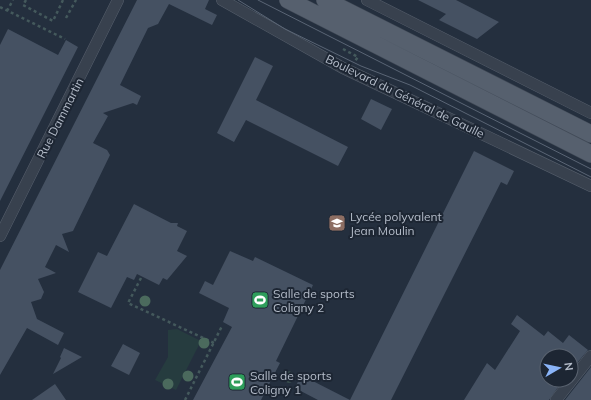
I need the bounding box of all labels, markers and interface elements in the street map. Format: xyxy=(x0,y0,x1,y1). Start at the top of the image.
street label: Boulevard du Général de Gaulle xyxy=(323,51,487,141)
street label: Rue Dammartin xyxy=(33,75,87,161)
place label: Lycée polyvalent Jean Moulin xyxy=(350,209,442,238)
school or university icon: Lycée polyvalent Jean Moulin xyxy=(327,213,347,233)
place label: Salle de sports Coligny 2 xyxy=(273,286,355,315)
sports icon: Salle de sports Coligny 2 xyxy=(250,290,270,310)
north arrow xyxy=(539,348,579,388)
text: N xyxy=(561,361,576,372)
place label: Salle de sports Coligny 1 xyxy=(250,368,332,397)
sports icon: Salle de sports Coligny 1 xyxy=(227,372,247,392)

